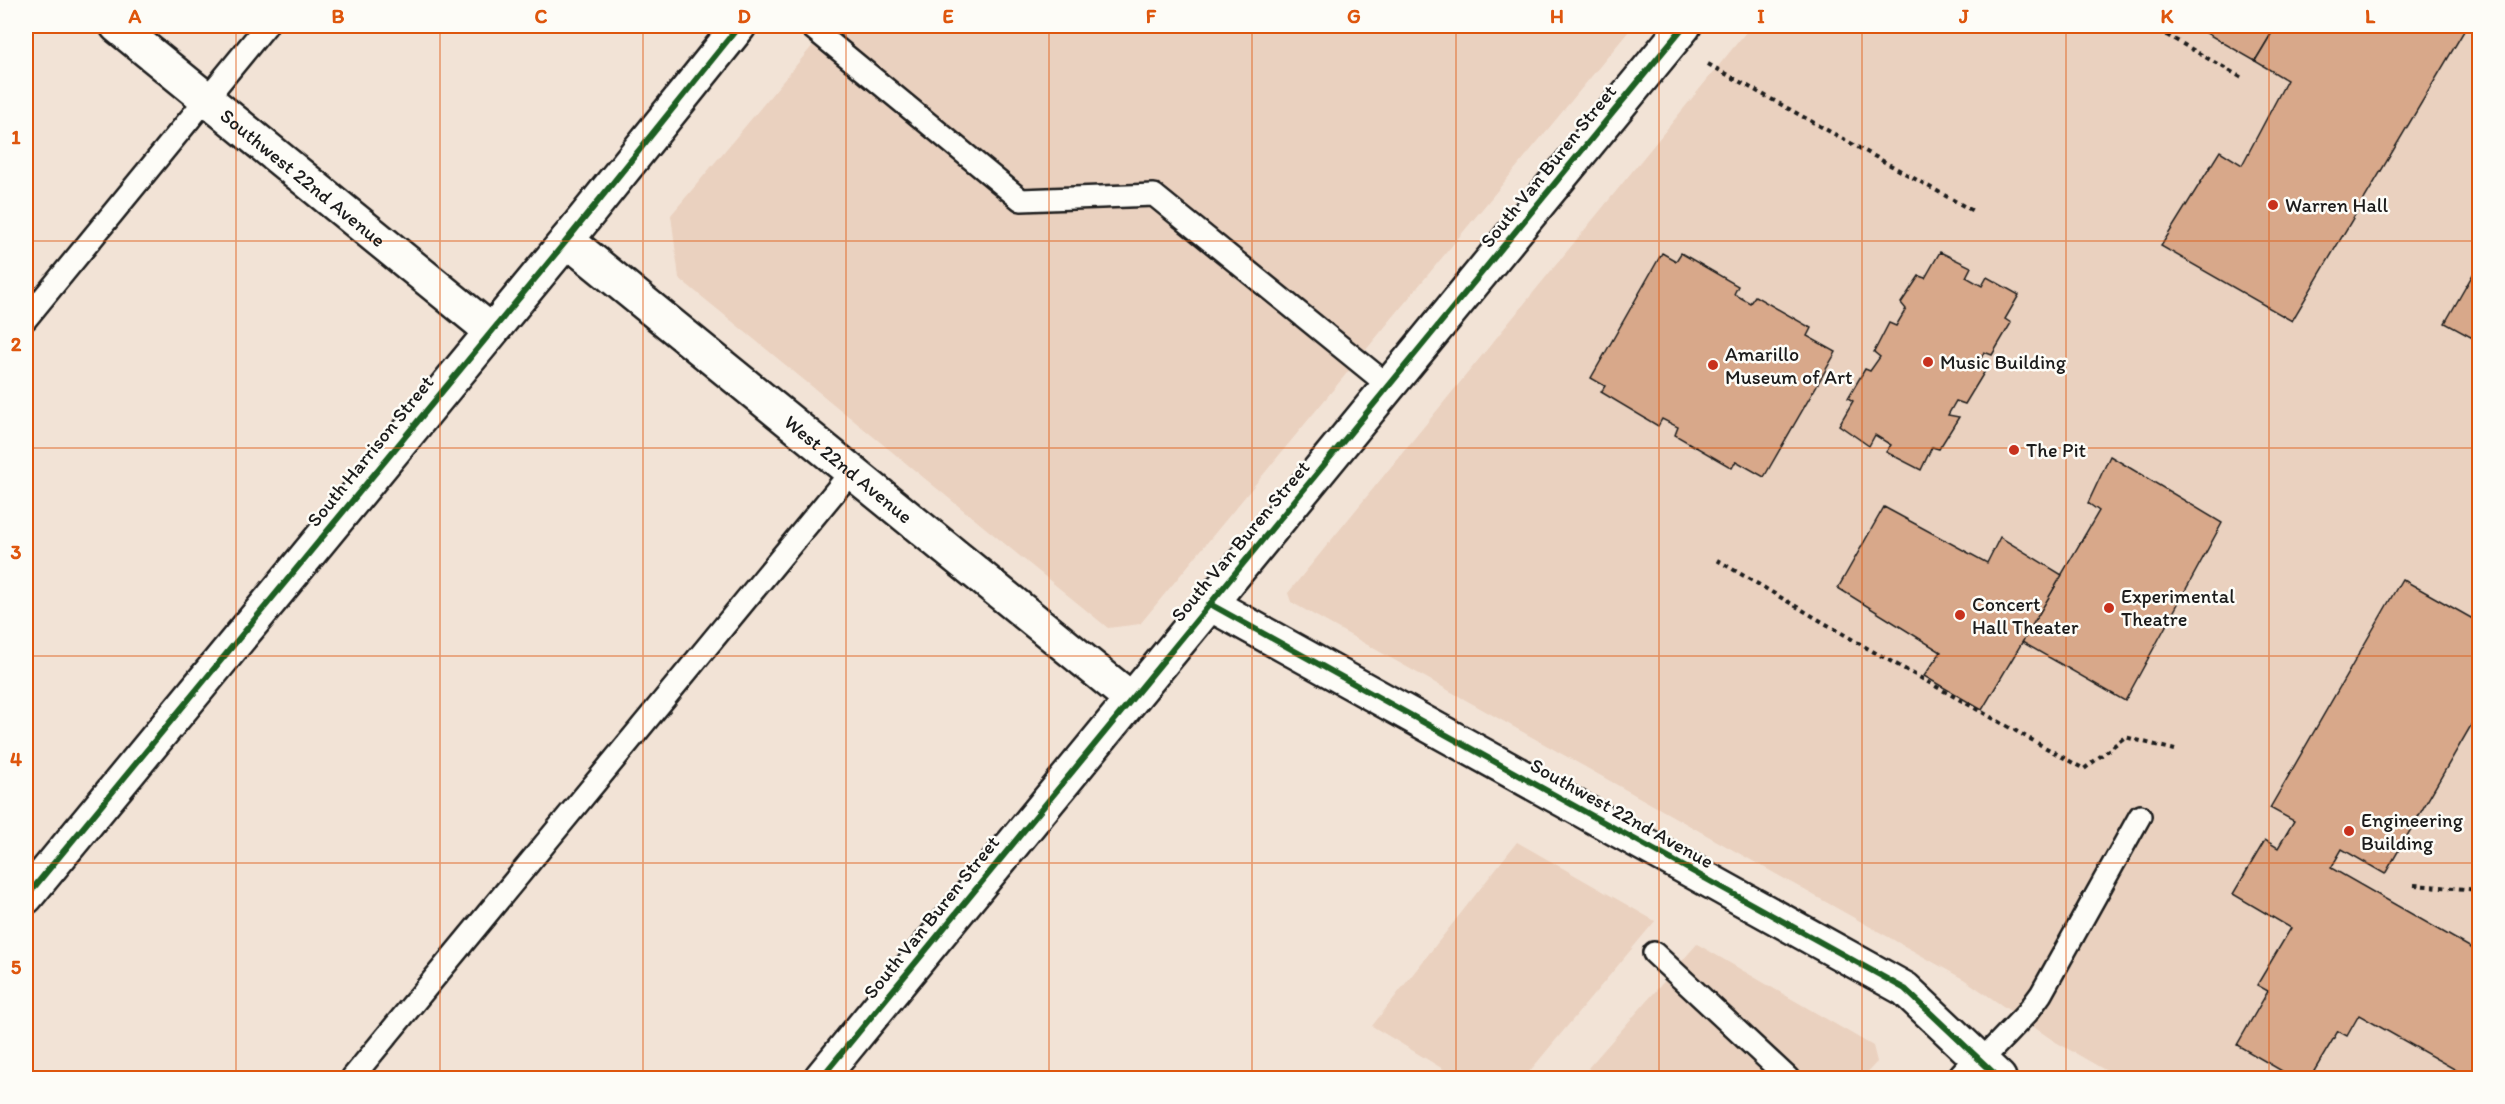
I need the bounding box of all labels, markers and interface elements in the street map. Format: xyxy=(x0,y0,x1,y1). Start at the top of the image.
text: A xyxy=(128,4,142,28)
text: B xyxy=(332,4,345,28)
text: C xyxy=(535,4,548,28)
text: D xyxy=(737,4,751,28)
text: E xyxy=(942,4,954,28)
text: F xyxy=(1146,4,1157,28)
text: G xyxy=(1347,4,1361,28)
text: H xyxy=(1550,4,1564,28)
text: I xyxy=(1757,4,1765,28)
text: J xyxy=(1958,4,1969,28)
text: K xyxy=(2161,4,2175,28)
text: L xyxy=(2365,4,2376,28)
street label: South Van Buren Street xyxy=(1475,79,1621,252)
street label: Southwest 22nd Avenue xyxy=(216,103,390,252)
text: 1 xyxy=(11,125,21,149)
place label: Warren Hall xyxy=(2285,193,2389,217)
marker: Warren Hall xyxy=(2266,198,2280,212)
text: 2 xyxy=(11,332,22,356)
place label: Amarillo Museum of Art xyxy=(1725,342,1853,389)
place label: Music Building xyxy=(1940,350,2067,374)
marker: Music Building xyxy=(1921,355,1935,369)
marker: Amarillo Museum of Art xyxy=(1706,358,1720,372)
street label: South Harrison Street xyxy=(302,370,438,532)
street label: West 22nd Avenue xyxy=(780,410,918,528)
place label: The Pit xyxy=(2026,438,2087,462)
marker: The Pit xyxy=(2007,443,2021,457)
street label: South Van Buren Street xyxy=(1166,455,1315,626)
text: 3 xyxy=(11,540,22,564)
place label: Experimental Theatre xyxy=(2121,584,2235,631)
place label: Concert Hall Theater xyxy=(1972,592,2079,639)
marker: Experimental Theatre xyxy=(2102,601,2116,615)
marker: Concert Hall Theater xyxy=(1953,608,1967,622)
text: 4 xyxy=(10,747,22,771)
street label: Southwest 22nd Avenue xyxy=(1526,753,1718,873)
place label: Engineering Building xyxy=(2361,808,2464,855)
marker: Engineering Building xyxy=(2342,824,2356,838)
street label: South Van Buren Street xyxy=(858,830,1004,1003)
text: 5 xyxy=(11,955,22,979)

